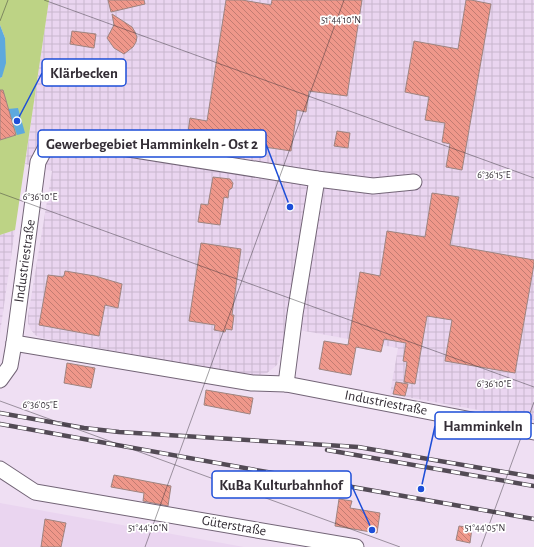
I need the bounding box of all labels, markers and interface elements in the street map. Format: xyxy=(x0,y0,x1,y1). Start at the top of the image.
text: 51°44'10"N xyxy=(321,15,361,25)
callout: Klärbecken xyxy=(42,59,126,86)
text: Klärbecken xyxy=(50,66,118,81)
callout: Gewerbegebiet Hamminkeln - Ost 2 xyxy=(38,130,266,157)
text: Gewerbegebiet Hamminkeln - Ost 2 xyxy=(46,137,258,152)
text: 6°36'15"E xyxy=(477,170,511,180)
text: 6°36'10"E xyxy=(23,192,57,202)
street label: Industriestraße xyxy=(12,218,38,304)
text: 6°36'10"E xyxy=(477,379,511,389)
street label: Industriestraße xyxy=(343,388,429,418)
text: 6°36'05"E xyxy=(22,400,58,410)
callout: Hamminkeln xyxy=(435,412,531,439)
text: Hamminkeln xyxy=(443,419,523,434)
callout: KuBa Kulturbahnhof xyxy=(212,471,351,498)
text: KuBa Kulturbahnhof xyxy=(219,478,344,493)
street label: Güterstraße xyxy=(201,513,267,539)
text: 51°44'10"N xyxy=(128,523,168,533)
text: 51°44'05"N xyxy=(465,523,505,533)

